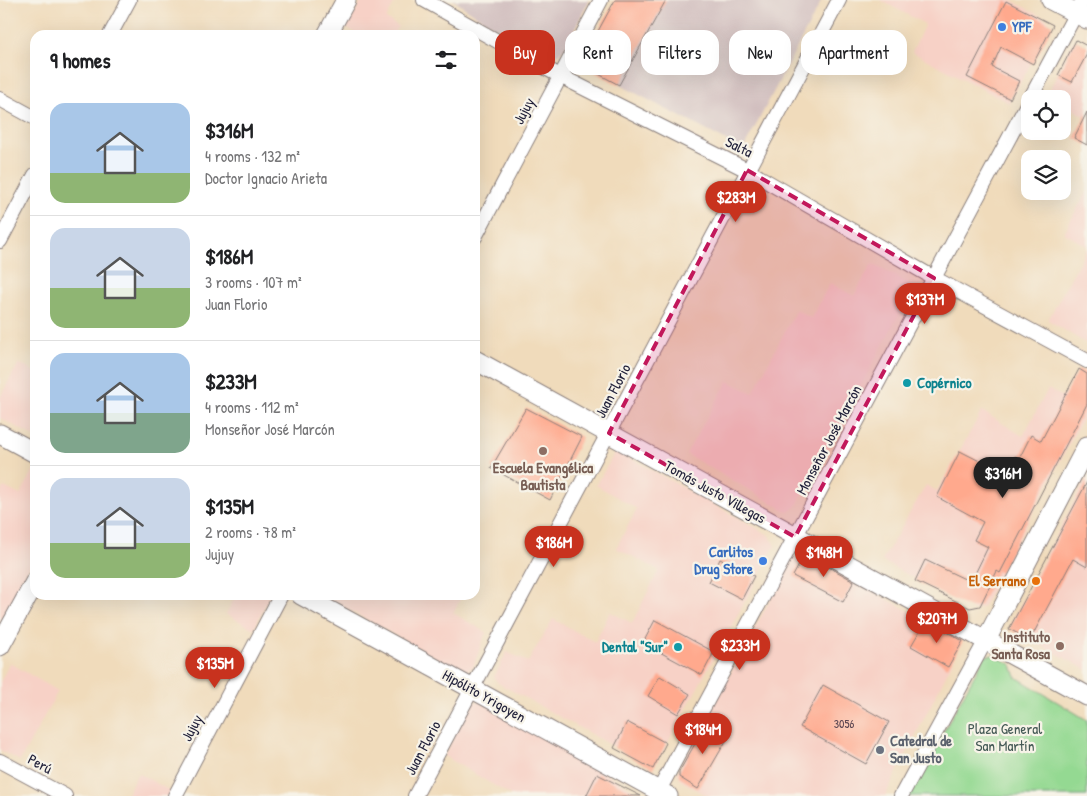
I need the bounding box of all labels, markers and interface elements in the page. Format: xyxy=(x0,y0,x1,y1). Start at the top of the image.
place label: YPF xyxy=(1012,16,1033,37)
marker: YPF xyxy=(996,21,1008,33)
chip: Buy xyxy=(495,30,555,75)
chip: Rent xyxy=(565,30,631,75)
chip: Filters xyxy=(641,30,719,75)
chip: New xyxy=(729,30,791,75)
chip: Apartment xyxy=(801,30,907,75)
text: 9 homes xyxy=(50,46,111,75)
icon: filters xyxy=(432,46,460,74)
map controls xyxy=(1021,90,1071,200)
button: locate xyxy=(1021,90,1071,140)
street label: Jujuy xyxy=(508,94,539,128)
text: $316M xyxy=(205,116,254,145)
icon: home xyxy=(90,123,150,183)
street label: Salta xyxy=(722,131,756,162)
text: 4 rooms · 132 m² xyxy=(205,145,300,167)
button: layers xyxy=(1021,150,1071,200)
text: Doctor Ignacio Arieta xyxy=(205,167,327,189)
pin: $283M xyxy=(701,180,771,223)
text: $283M xyxy=(716,186,756,208)
text: $186M xyxy=(205,242,253,271)
icon: home xyxy=(90,248,150,308)
text: 3 rooms · 107 m² xyxy=(205,271,302,293)
pin: $137M xyxy=(890,282,960,325)
text: $137M xyxy=(906,288,944,310)
text: Juan Florio xyxy=(205,293,267,315)
street label: Juan Florio xyxy=(590,360,636,422)
text: $233M xyxy=(205,367,257,396)
place label: Copérnico xyxy=(917,372,971,394)
icon: home xyxy=(90,373,150,433)
marker: Copérnico xyxy=(901,377,913,389)
street label: Monseñor José Marcón xyxy=(791,381,866,498)
text: 4 rooms · 112 m² xyxy=(205,396,299,418)
text: Monseñor José Marcón xyxy=(205,418,335,440)
marker: Escuela Evangélica Bautista xyxy=(537,445,549,457)
street label: Tomás Justo Villegas xyxy=(661,455,770,528)
pin: $316M xyxy=(968,456,1038,499)
place label: Escuela Evangélica Bautista xyxy=(493,457,593,495)
text: $316M xyxy=(985,462,1022,484)
text: $135M xyxy=(205,492,254,521)
icon: home xyxy=(90,498,150,558)
text: 2 rooms · 78 m² xyxy=(205,521,296,543)
pin: $186M xyxy=(519,526,589,568)
text: $186M xyxy=(536,531,572,553)
pin: $148M xyxy=(789,536,859,578)
place label: Carlitos Drug Store xyxy=(694,541,753,580)
text: $148M xyxy=(806,541,842,563)
text: Jujuy xyxy=(205,543,234,565)
marker: Carlitos Drug Store xyxy=(757,555,769,567)
place label: El Serrano xyxy=(969,570,1026,591)
marker: El Serrano xyxy=(1030,575,1042,587)
pin: $207M xyxy=(902,602,972,644)
text: $207M xyxy=(917,607,957,629)
place label: Instituto Santa Rosa xyxy=(991,626,1050,664)
pin: $233M xyxy=(705,628,775,671)
text: $233M xyxy=(720,634,760,656)
place label: Dental "Sur" xyxy=(602,636,668,657)
marker: Instituto Santa Rosa xyxy=(1054,640,1066,652)
marker: Dental "Sur" xyxy=(672,641,684,653)
pin: $135M xyxy=(180,646,250,689)
text: $135M xyxy=(196,652,234,674)
street label: Hipólito Yrigoyen xyxy=(439,664,530,727)
street label: Jujuy xyxy=(176,711,207,745)
pin: $184M xyxy=(668,712,738,755)
house number: 3056 xyxy=(834,715,855,732)
street label: Juan Florio xyxy=(400,717,446,779)
text: $184M xyxy=(685,718,721,740)
park label: Plaza General San Martín xyxy=(968,718,1042,756)
place label: Catedral de San Justo xyxy=(890,730,952,768)
marker: Catedral de San Justo xyxy=(874,744,886,756)
street label: Perú xyxy=(24,748,56,779)

